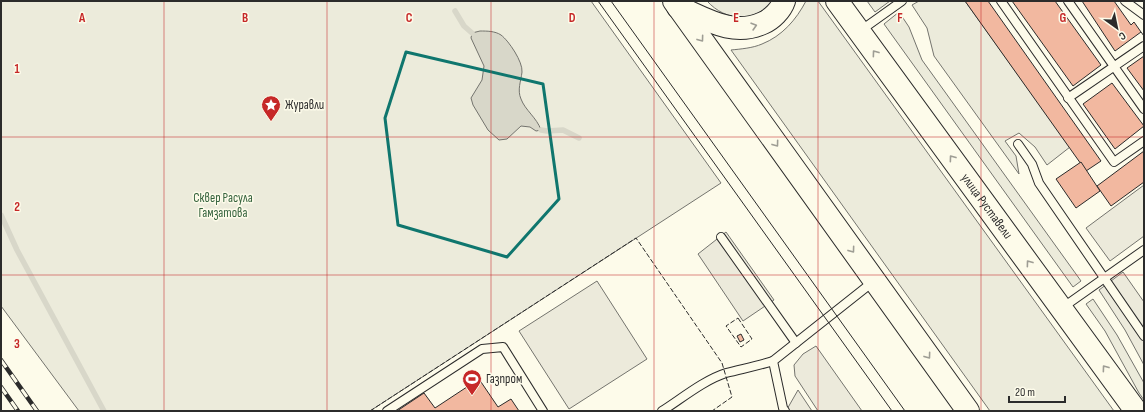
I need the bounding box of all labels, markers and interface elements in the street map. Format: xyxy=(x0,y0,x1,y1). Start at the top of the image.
north arrow xyxy=(1097,8,1137,48)
text: A xyxy=(78,10,86,26)
text: B xyxy=(242,10,248,26)
text: C xyxy=(406,10,413,26)
text: D xyxy=(569,10,576,26)
text: E xyxy=(733,10,739,26)
text: F xyxy=(897,10,903,26)
text: G xyxy=(1060,10,1067,26)
one-way arrow xyxy=(751,22,758,31)
text: С xyxy=(1116,29,1128,43)
one-way arrow xyxy=(696,34,703,41)
one-way arrow xyxy=(872,50,880,57)
text: 1 xyxy=(14,61,20,77)
place icon: Журавли xyxy=(260,94,282,122)
place label: Журавли xyxy=(285,97,324,113)
one-way arrow xyxy=(772,140,779,147)
one-way arrow xyxy=(950,155,957,162)
street label: улица Руставели xyxy=(958,170,1016,242)
park label: Сквер Расула Гамзатова xyxy=(193,190,253,221)
text: 2 xyxy=(14,199,20,215)
one-way arrow xyxy=(847,246,855,253)
one-way arrow xyxy=(1026,260,1033,267)
text: 3 xyxy=(14,336,20,352)
one-way arrow xyxy=(923,351,930,358)
one-way arrow xyxy=(1102,365,1110,372)
sports icon: Газпром xyxy=(461,368,483,396)
place label: Газпром xyxy=(486,371,522,387)
scale bar xyxy=(1009,378,1065,404)
text: 20 m xyxy=(1015,385,1035,400)

